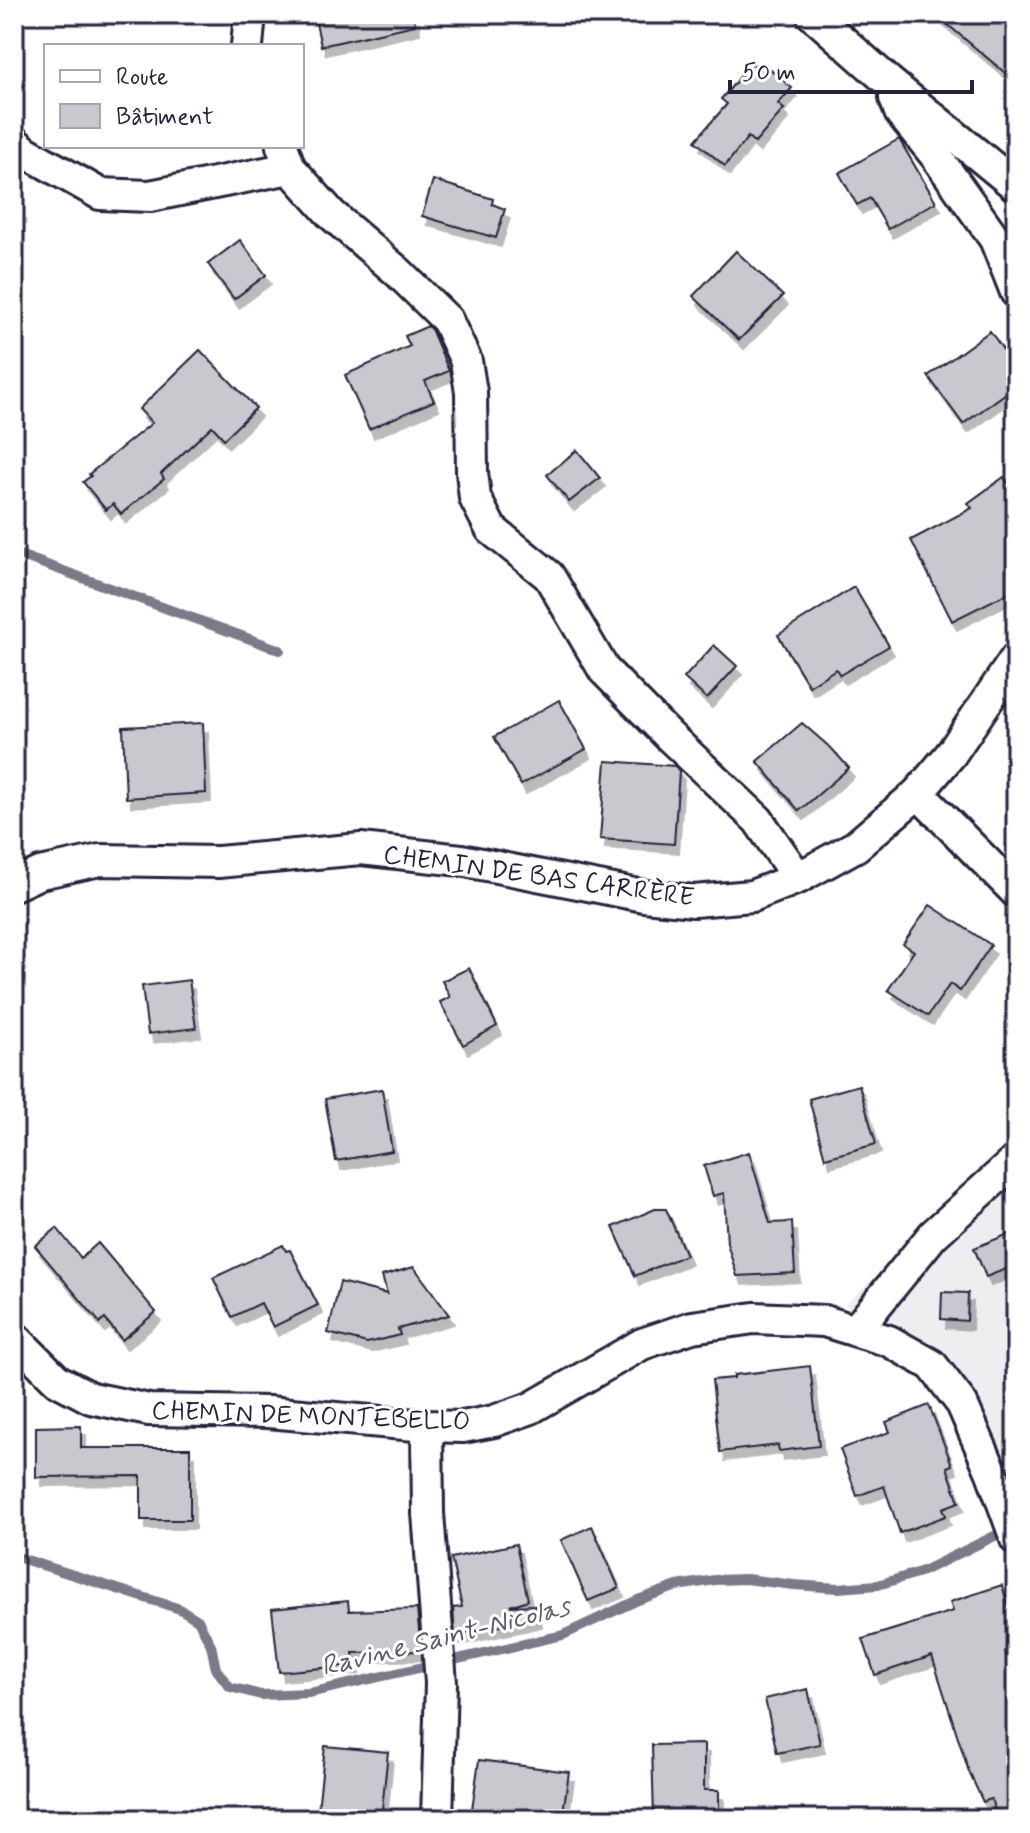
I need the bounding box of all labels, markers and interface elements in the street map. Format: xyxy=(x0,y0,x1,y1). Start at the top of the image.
legend xyxy=(44,44,304,148)
scale bar xyxy=(730,44,972,94)
text: 50 m xyxy=(742,58,796,89)
text: Route xyxy=(116,62,168,93)
text: Bâtiment xyxy=(116,102,214,133)
street label: CHEMIN DE BAS CARRÈRE xyxy=(381,838,696,916)
street label: CHEMIN DE MONTEBELLO xyxy=(151,1394,471,1440)
water label: Ravine Saint-Nicolas xyxy=(317,1588,576,1686)

